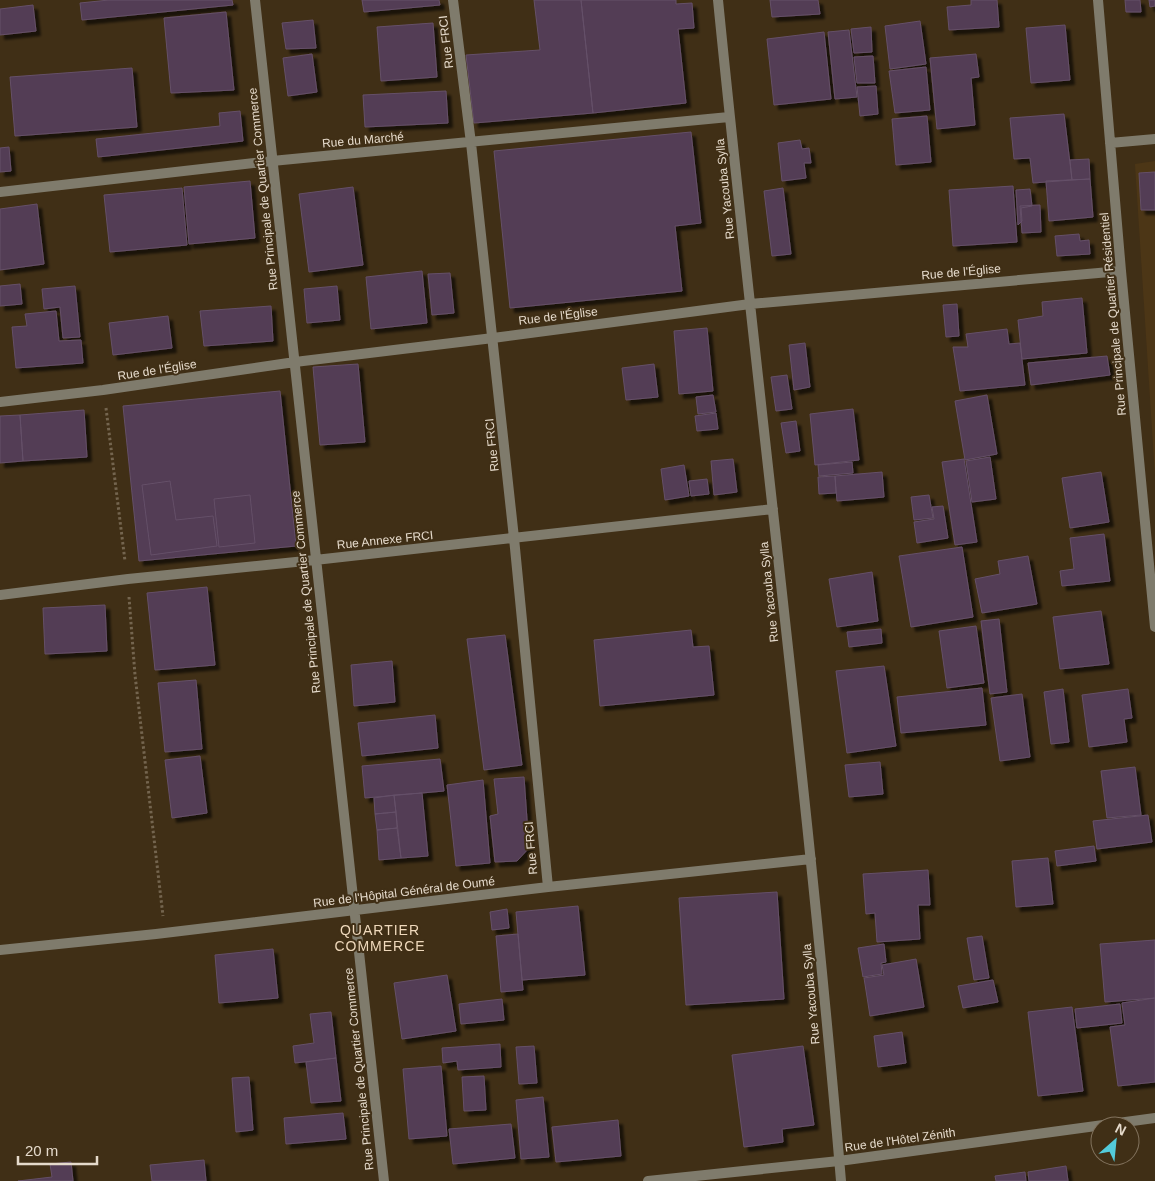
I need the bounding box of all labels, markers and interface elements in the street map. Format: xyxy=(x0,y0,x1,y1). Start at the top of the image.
street label: Rue FRCI xyxy=(436,15,456,69)
street label: Rue Principale de Quartier Commerce xyxy=(245,87,281,291)
street label: Rue du Marché xyxy=(322,129,405,151)
street label: Rue Yacouba Sylla xyxy=(713,138,737,240)
street label: Rue Principale de Quartier Résidentiel xyxy=(1097,212,1129,416)
street label: Rue de l'Église xyxy=(921,261,1002,282)
street label: Rue de l'Église xyxy=(517,303,599,328)
street label: Rue de l'Église xyxy=(116,356,198,383)
street label: Rue FRCI xyxy=(482,418,502,472)
street label: Rue Principale de Quartier Commerce xyxy=(288,490,324,694)
street label: Rue Annexe FRCI xyxy=(336,528,434,552)
street label: Rue Yacouba Sylla xyxy=(757,541,781,643)
street label: Rue FRCI xyxy=(522,821,540,875)
street label: Rue de l'Hôpital Général de Oumé xyxy=(312,874,496,910)
district label: QUARTIER COMMERCE xyxy=(334,922,426,954)
street label: Rue Yacouba Sylla xyxy=(800,943,822,1045)
street label: Rue Principale de Quartier Commerce xyxy=(341,967,377,1171)
north arrow xyxy=(1090,1116,1140,1166)
text: N xyxy=(1113,1120,1129,1139)
street label: Rue de l'Hôtel Zénith xyxy=(844,1125,956,1155)
scale bar xyxy=(18,1134,96,1166)
text: 20 m xyxy=(25,1142,58,1159)

